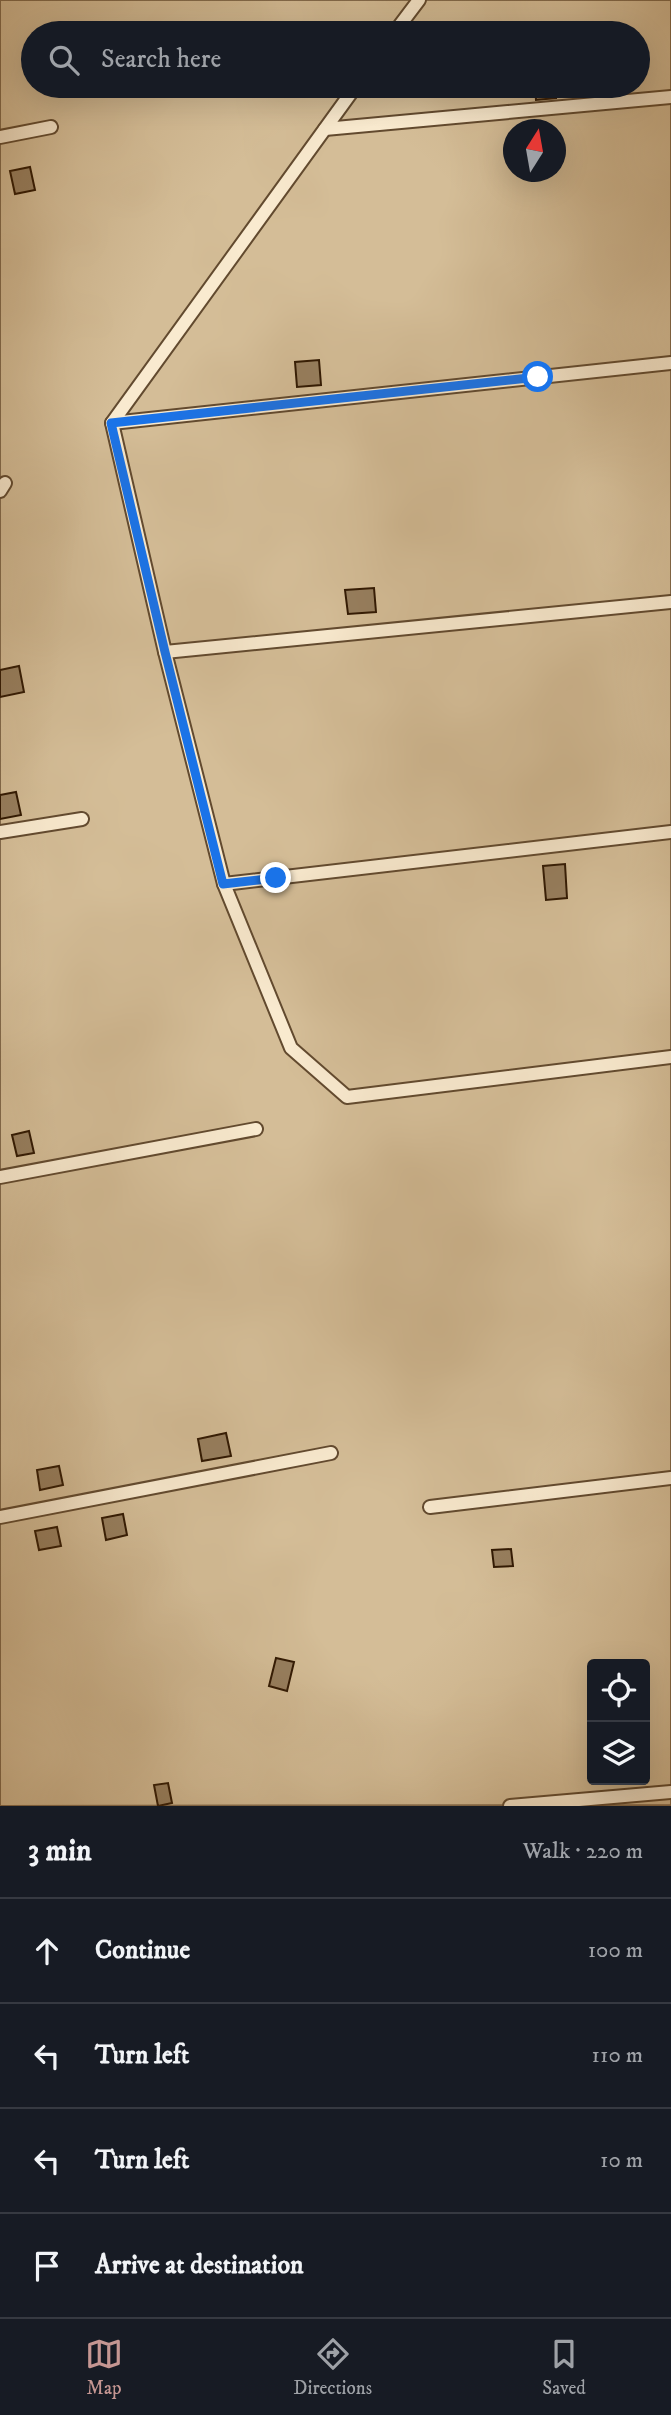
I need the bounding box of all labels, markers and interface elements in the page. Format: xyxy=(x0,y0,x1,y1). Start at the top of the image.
search box xyxy=(21,21,650,98)
icon: search xyxy=(45,41,83,79)
text: Search here xyxy=(101,43,221,76)
north arrow xyxy=(503,119,566,182)
route start xyxy=(522,361,553,392)
route end xyxy=(260,862,291,893)
map controls xyxy=(587,1659,650,1785)
button: locate xyxy=(587,1659,650,1722)
button: layers xyxy=(587,1722,650,1785)
text: 3 min xyxy=(28,1833,92,1870)
text: Walk · 220 m xyxy=(523,1837,643,1866)
icon: ahead xyxy=(28,1932,66,1970)
text: Continue xyxy=(95,1934,190,1967)
text: 100 m xyxy=(588,1936,643,1965)
icon: left xyxy=(28,2037,66,2075)
text: Turn left xyxy=(95,2039,189,2072)
text: 110 m xyxy=(592,2041,643,2070)
icon: left xyxy=(28,2142,66,2180)
text: Turn left xyxy=(95,2144,189,2177)
text: 10 m xyxy=(600,2146,643,2175)
icon: arrive xyxy=(28,2247,66,2285)
text: Arrive at destination xyxy=(95,2249,304,2282)
tab: Map xyxy=(85,2335,123,2400)
tab: Directions xyxy=(293,2335,372,2400)
tab: Saved xyxy=(542,2335,586,2400)

